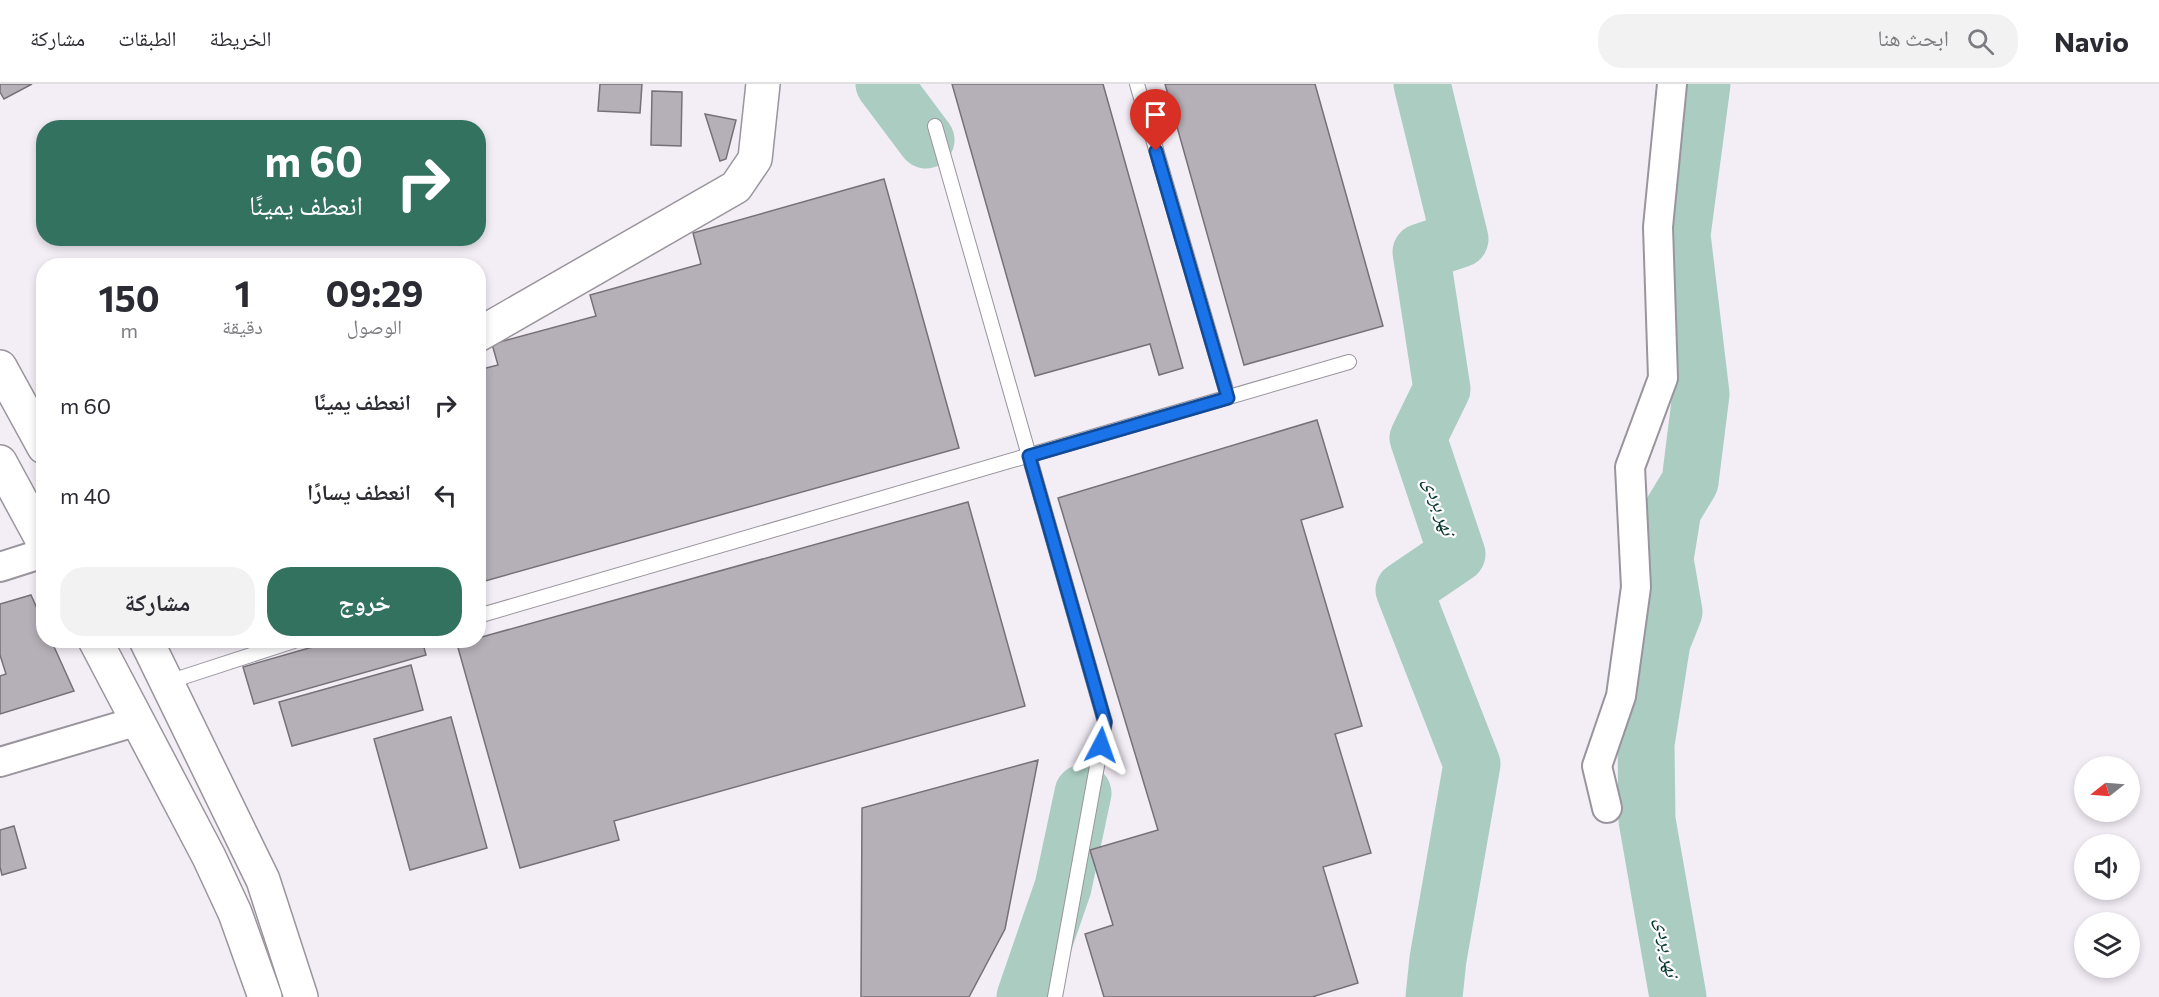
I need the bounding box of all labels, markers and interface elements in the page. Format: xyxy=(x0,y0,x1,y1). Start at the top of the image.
search box xyxy=(1598,14,2018,68)
text: ابحث هنا xyxy=(1878,24,1949,51)
text: Navio xyxy=(2054,24,2129,58)
text: مشاركة xyxy=(30,25,85,50)
text: الطبقات xyxy=(118,25,177,50)
text: الخريطة xyxy=(210,25,271,50)
icon: search xyxy=(1964,25,1997,58)
pin xyxy=(1130,89,1181,151)
icon: arrive xyxy=(1139,98,1172,131)
text: 60 m xyxy=(264,134,363,186)
icon: right xyxy=(384,144,462,222)
text: انعطف يمينًا xyxy=(249,188,363,221)
text: 1 xyxy=(234,270,251,314)
text: 09:29 xyxy=(325,270,424,314)
text: 150 xyxy=(99,275,160,319)
text: دقيقة xyxy=(222,314,263,338)
text: الوصول xyxy=(347,314,402,338)
text: m xyxy=(120,318,138,342)
text: انعطف يمينًا xyxy=(313,388,411,415)
icon: right xyxy=(429,389,462,422)
text: 60 m xyxy=(60,392,111,419)
water label: نهر بردى xyxy=(1418,474,1463,541)
text: انعطف يسارًا xyxy=(307,478,411,505)
icon: left xyxy=(429,479,462,512)
text: 40 m xyxy=(60,482,111,509)
button: مشاركة xyxy=(60,567,255,636)
button: خروج xyxy=(267,567,462,636)
position arrow xyxy=(1069,713,1133,777)
north arrow xyxy=(2074,756,2140,822)
map controls xyxy=(2074,756,2140,978)
button: sound xyxy=(2074,834,2140,900)
button: layers xyxy=(2074,912,2140,978)
water label: نهر بردى xyxy=(1650,916,1686,981)

